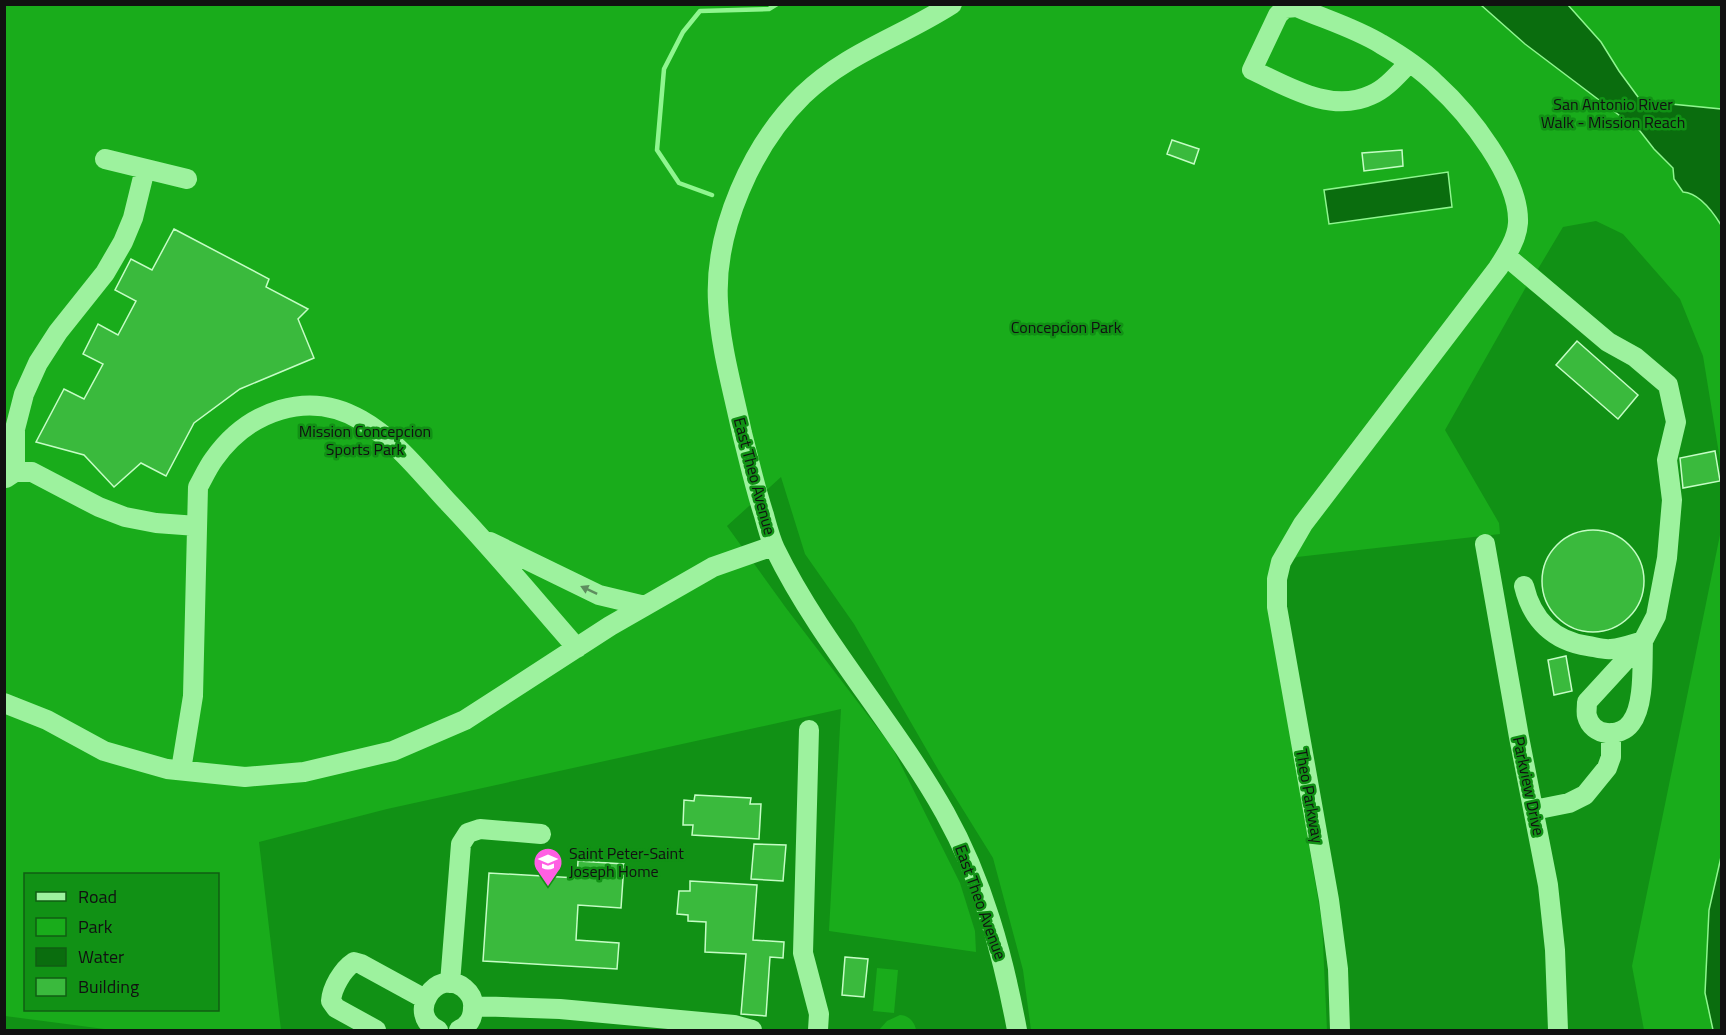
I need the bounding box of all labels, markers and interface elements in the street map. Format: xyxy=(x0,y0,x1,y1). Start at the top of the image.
park label: San Antonio River Walk - Mission Reach xyxy=(1541,92,1685,134)
park label: Concepcion Park xyxy=(1011,315,1122,339)
street label: East Theo Avenue xyxy=(728,415,782,537)
park label: Mission Concepcion Sports Park xyxy=(299,419,431,461)
one-way arrow xyxy=(580,585,598,594)
street label: Parkview Drive xyxy=(1507,734,1551,838)
street label: Theo Parkway xyxy=(1290,747,1330,845)
place label: Saint Peter-Saint Joseph Home xyxy=(569,841,684,883)
street label: East Theo Avenue xyxy=(949,841,1013,963)
school or university icon: Saint Peter-Saint Joseph Home xyxy=(532,846,564,888)
legend xyxy=(24,873,219,1011)
text: Road xyxy=(78,883,117,910)
text: Park xyxy=(78,913,113,940)
text: Water xyxy=(78,943,124,970)
text: Building xyxy=(78,973,139,1000)

